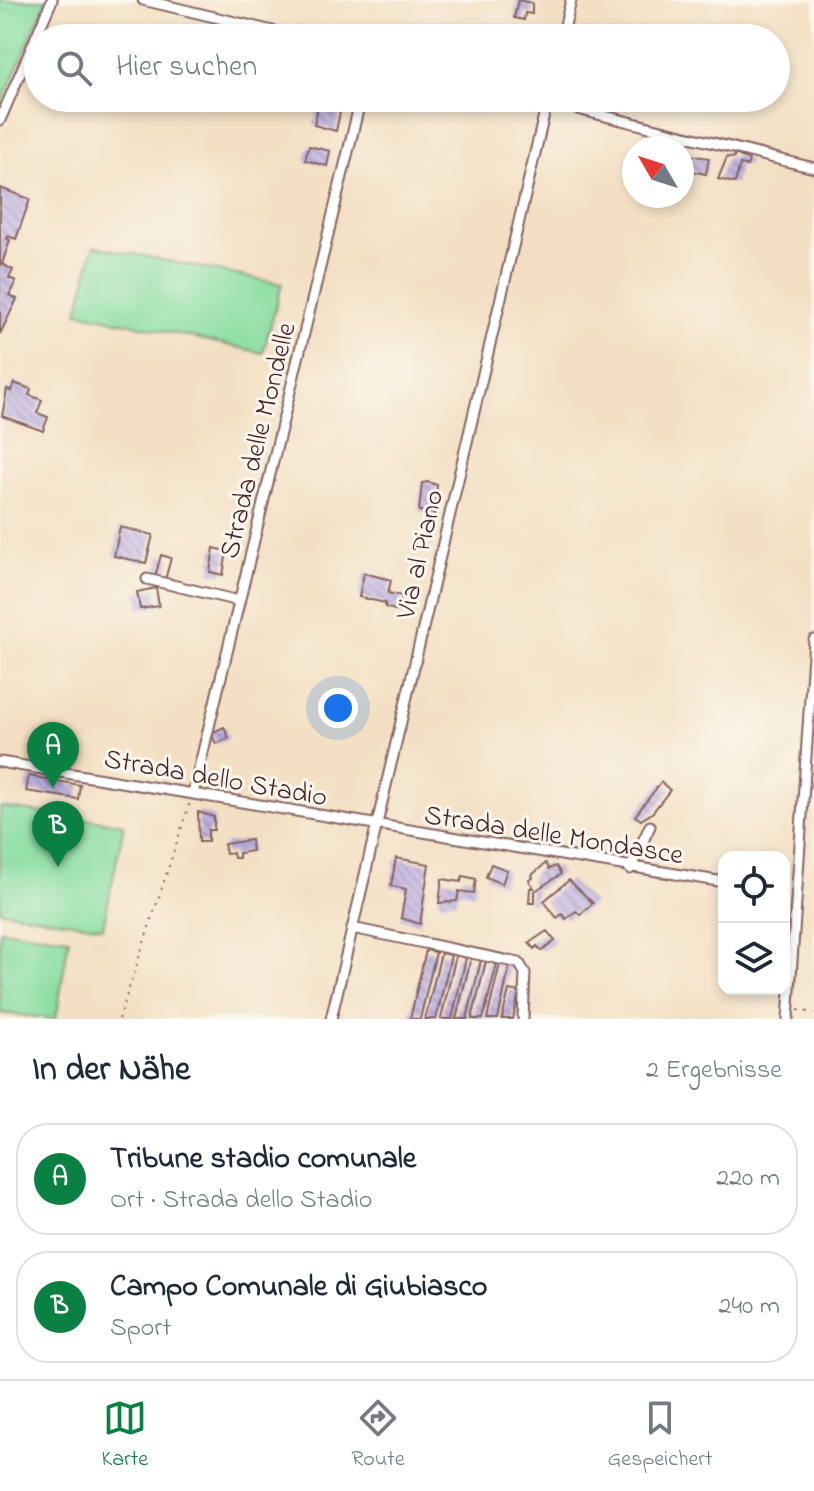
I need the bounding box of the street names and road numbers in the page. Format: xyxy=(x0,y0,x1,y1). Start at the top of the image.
street label: Strada delle Mondelle xyxy=(210,318,309,563)
street label: Via al Piano xyxy=(386,486,456,624)
street label: Strada dello Stadio xyxy=(100,740,330,819)
street label: Strada delle Mondasce xyxy=(421,796,686,877)

